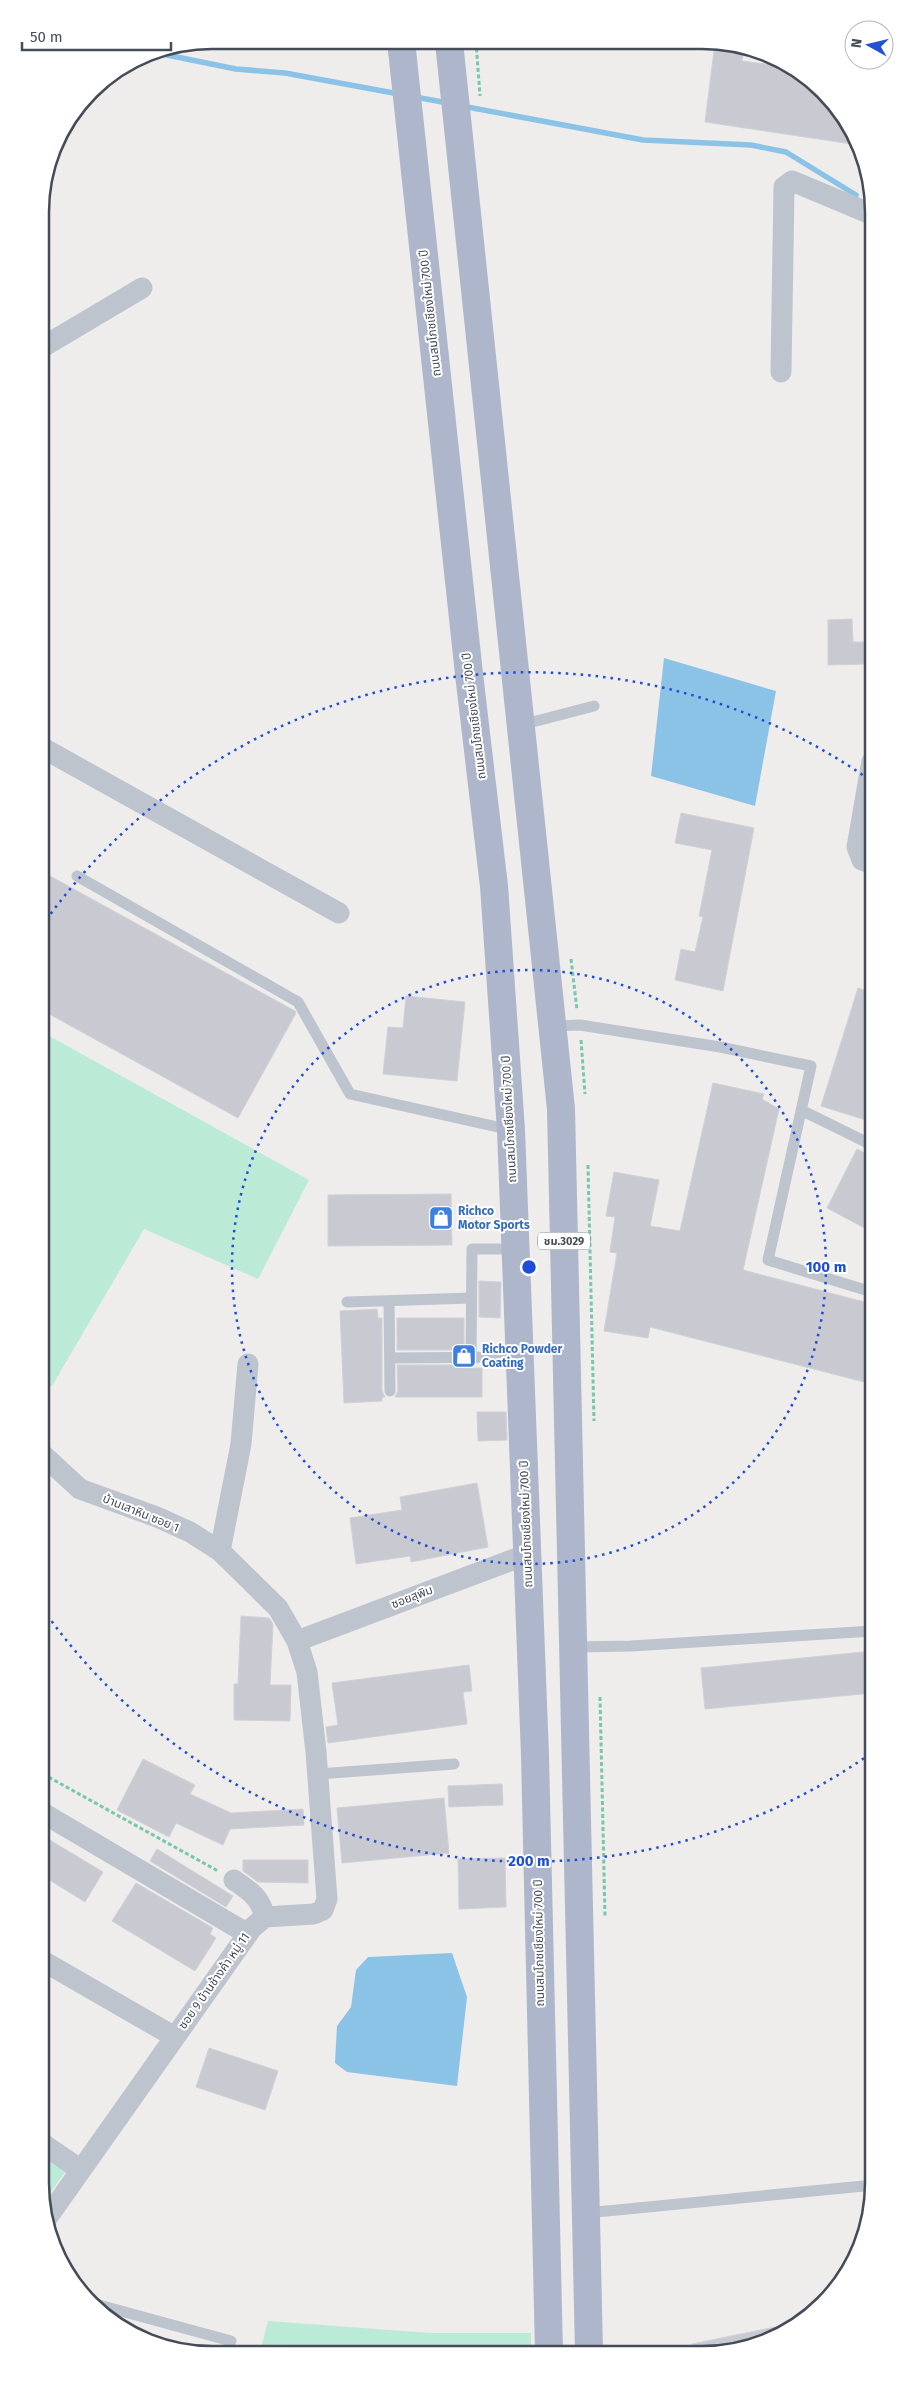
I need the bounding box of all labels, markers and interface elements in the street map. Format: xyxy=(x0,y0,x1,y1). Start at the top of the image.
scale bar xyxy=(22,20,171,52)
north arrow xyxy=(844,20,894,70)
text: 50 m xyxy=(30,28,63,46)
text: N xyxy=(848,37,866,49)
street label: ถนนสมโภชเชียงใหม่ 700 ปี xyxy=(416,249,444,377)
street label: ถนนสมโภชเชียงใหม่ 700 ปี xyxy=(459,652,489,780)
street label: ถนนสมโภชเชียงใหม่ 700 ปี xyxy=(499,1055,519,1183)
place label: Richco Motor Sports xyxy=(458,1204,530,1232)
shop icon: Richco Motor Sports xyxy=(428,1205,454,1231)
road number: ชม.3029 xyxy=(538,1232,590,1250)
centre of rings xyxy=(520,1258,538,1276)
text: 100 m xyxy=(806,1258,846,1276)
place label: Richco Powder Coating xyxy=(482,1342,562,1370)
shop icon: Richco Powder Coating xyxy=(451,1343,477,1369)
street label: ถนนสมโภชเชียงใหม่ 700 ปี xyxy=(517,1460,535,1588)
street label: บ้านเสาหิน ซอย 1 xyxy=(101,1491,181,1535)
street label: ซอยสุพิม xyxy=(389,1583,435,1611)
text: 200 m xyxy=(508,1852,550,1870)
street label: ถนนสมโภชเชียงใหม่ 700 ปี xyxy=(531,1879,547,2007)
street label: ซอย 9 บ้านช้างค้า หมู่ 11 xyxy=(176,1930,252,2032)

